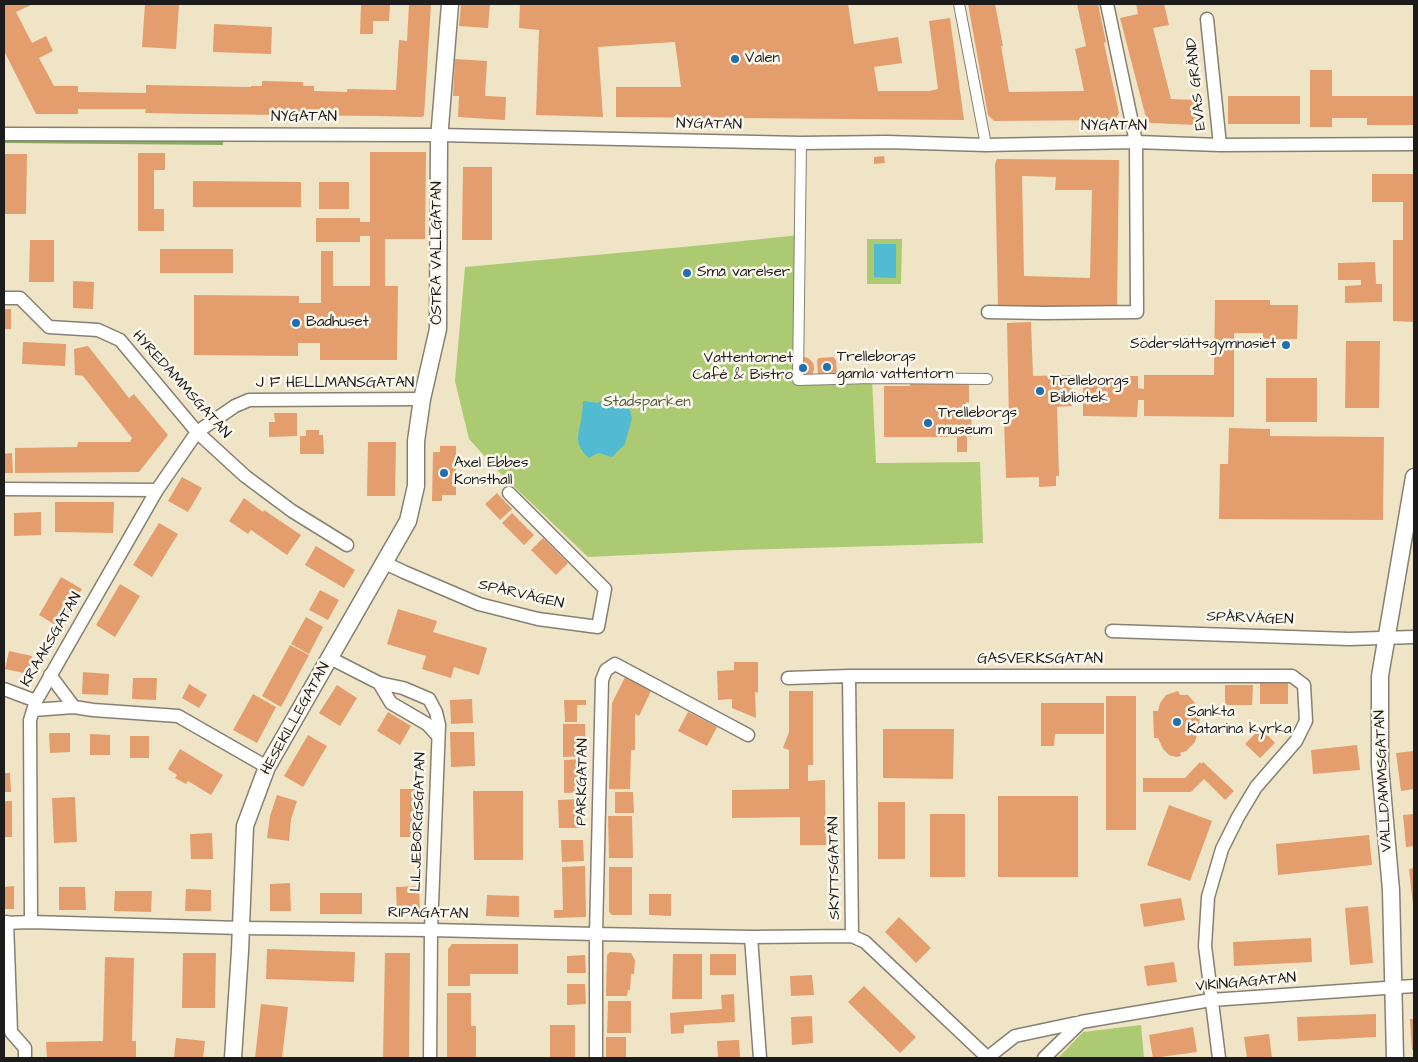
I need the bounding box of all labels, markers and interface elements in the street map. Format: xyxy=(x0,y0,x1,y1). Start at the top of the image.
street label: EVAS GRÄND xyxy=(1183,37,1211,131)
place label: Valen xyxy=(745,50,780,68)
marker: Valen xyxy=(729,53,741,65)
street label: NYGATAN xyxy=(271,109,337,127)
street label: NYGATAN xyxy=(676,115,742,135)
street label: NYGATAN xyxy=(1081,118,1147,136)
street label: ÖSTRA VALLGATAN xyxy=(429,181,447,325)
place label: Små varelser xyxy=(697,264,790,282)
marker: Små varelser xyxy=(681,267,693,279)
place label: Badhuset xyxy=(306,314,369,332)
marker: Badhuset xyxy=(290,317,302,329)
street label: HYREDAMMSGATAN xyxy=(128,327,234,443)
place label: Söderslättsgymnasiet xyxy=(1130,336,1276,354)
marker: Söderslättsgymnasiet xyxy=(1280,339,1292,351)
place label: Trelleborgs gamla vattentorn xyxy=(837,349,953,384)
place label: Vattentornet Café & Bistro xyxy=(692,350,793,385)
marker: Trelleborgs gamla vattentorn xyxy=(821,361,833,373)
marker: Vattentornet Café & Bistro xyxy=(797,362,809,374)
place label: Trelleborgs Bibliotek xyxy=(1050,373,1129,408)
street label: J F HELLMANSGATAN xyxy=(256,375,414,393)
marker: Trelleborgs Bibliotek xyxy=(1034,385,1046,397)
park label: Stadsparken xyxy=(603,394,691,412)
place label: Trelleborgs museum xyxy=(938,405,1017,440)
marker: Trelleborgs museum xyxy=(922,417,934,429)
place label: Axel Ebbes Konsthall xyxy=(454,455,529,490)
marker: Axel Ebbes Konsthall xyxy=(438,467,450,479)
street label: SPÅRVÄGEN xyxy=(476,576,566,614)
street label: KRAAKSGATAN xyxy=(18,590,86,690)
street label: SPÅRVÄGEN xyxy=(1206,608,1294,630)
street label: GASVERKSGATAN xyxy=(977,651,1103,669)
street label: HESEKILLEGATAN xyxy=(258,660,334,778)
place label: Sankta Katarina kyrka xyxy=(1187,704,1292,739)
street label: VALLDAMMSGATAN xyxy=(1371,710,1397,852)
marker: Sankta Katarina kyrka xyxy=(1171,716,1183,728)
street label: PARKGATAN xyxy=(573,738,593,826)
street label: LILJEBORGSGATAN xyxy=(408,752,430,892)
street label: SKYTTSGATAN xyxy=(825,816,845,920)
street label: RIPAGATAN xyxy=(388,904,468,924)
street label: VIKINGAGATAN xyxy=(1195,970,1297,996)

